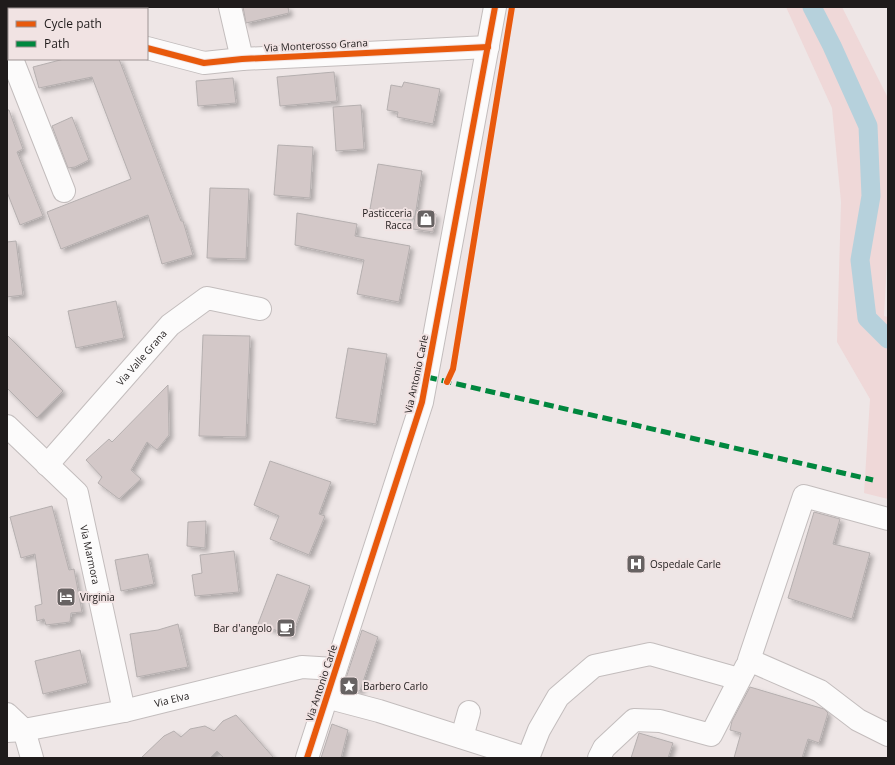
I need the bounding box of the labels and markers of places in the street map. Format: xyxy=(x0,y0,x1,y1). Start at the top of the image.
place label: Pasticceria Racca xyxy=(362,206,412,232)
shop icon: Pasticceria Racca xyxy=(415,208,437,230)
hospital icon: Ospedale Carle xyxy=(625,553,647,575)
place label: Ospedale Carle xyxy=(650,557,721,571)
hotel icon: Virginia xyxy=(55,586,77,608)
place label: Virginia xyxy=(80,590,115,604)
cafe icon: Bar d'angolo xyxy=(275,617,297,639)
place label: Bar d'angolo xyxy=(213,621,272,635)
place icon: Barbero Carlo xyxy=(338,675,360,697)
place label: Barbero Carlo xyxy=(363,679,428,693)

